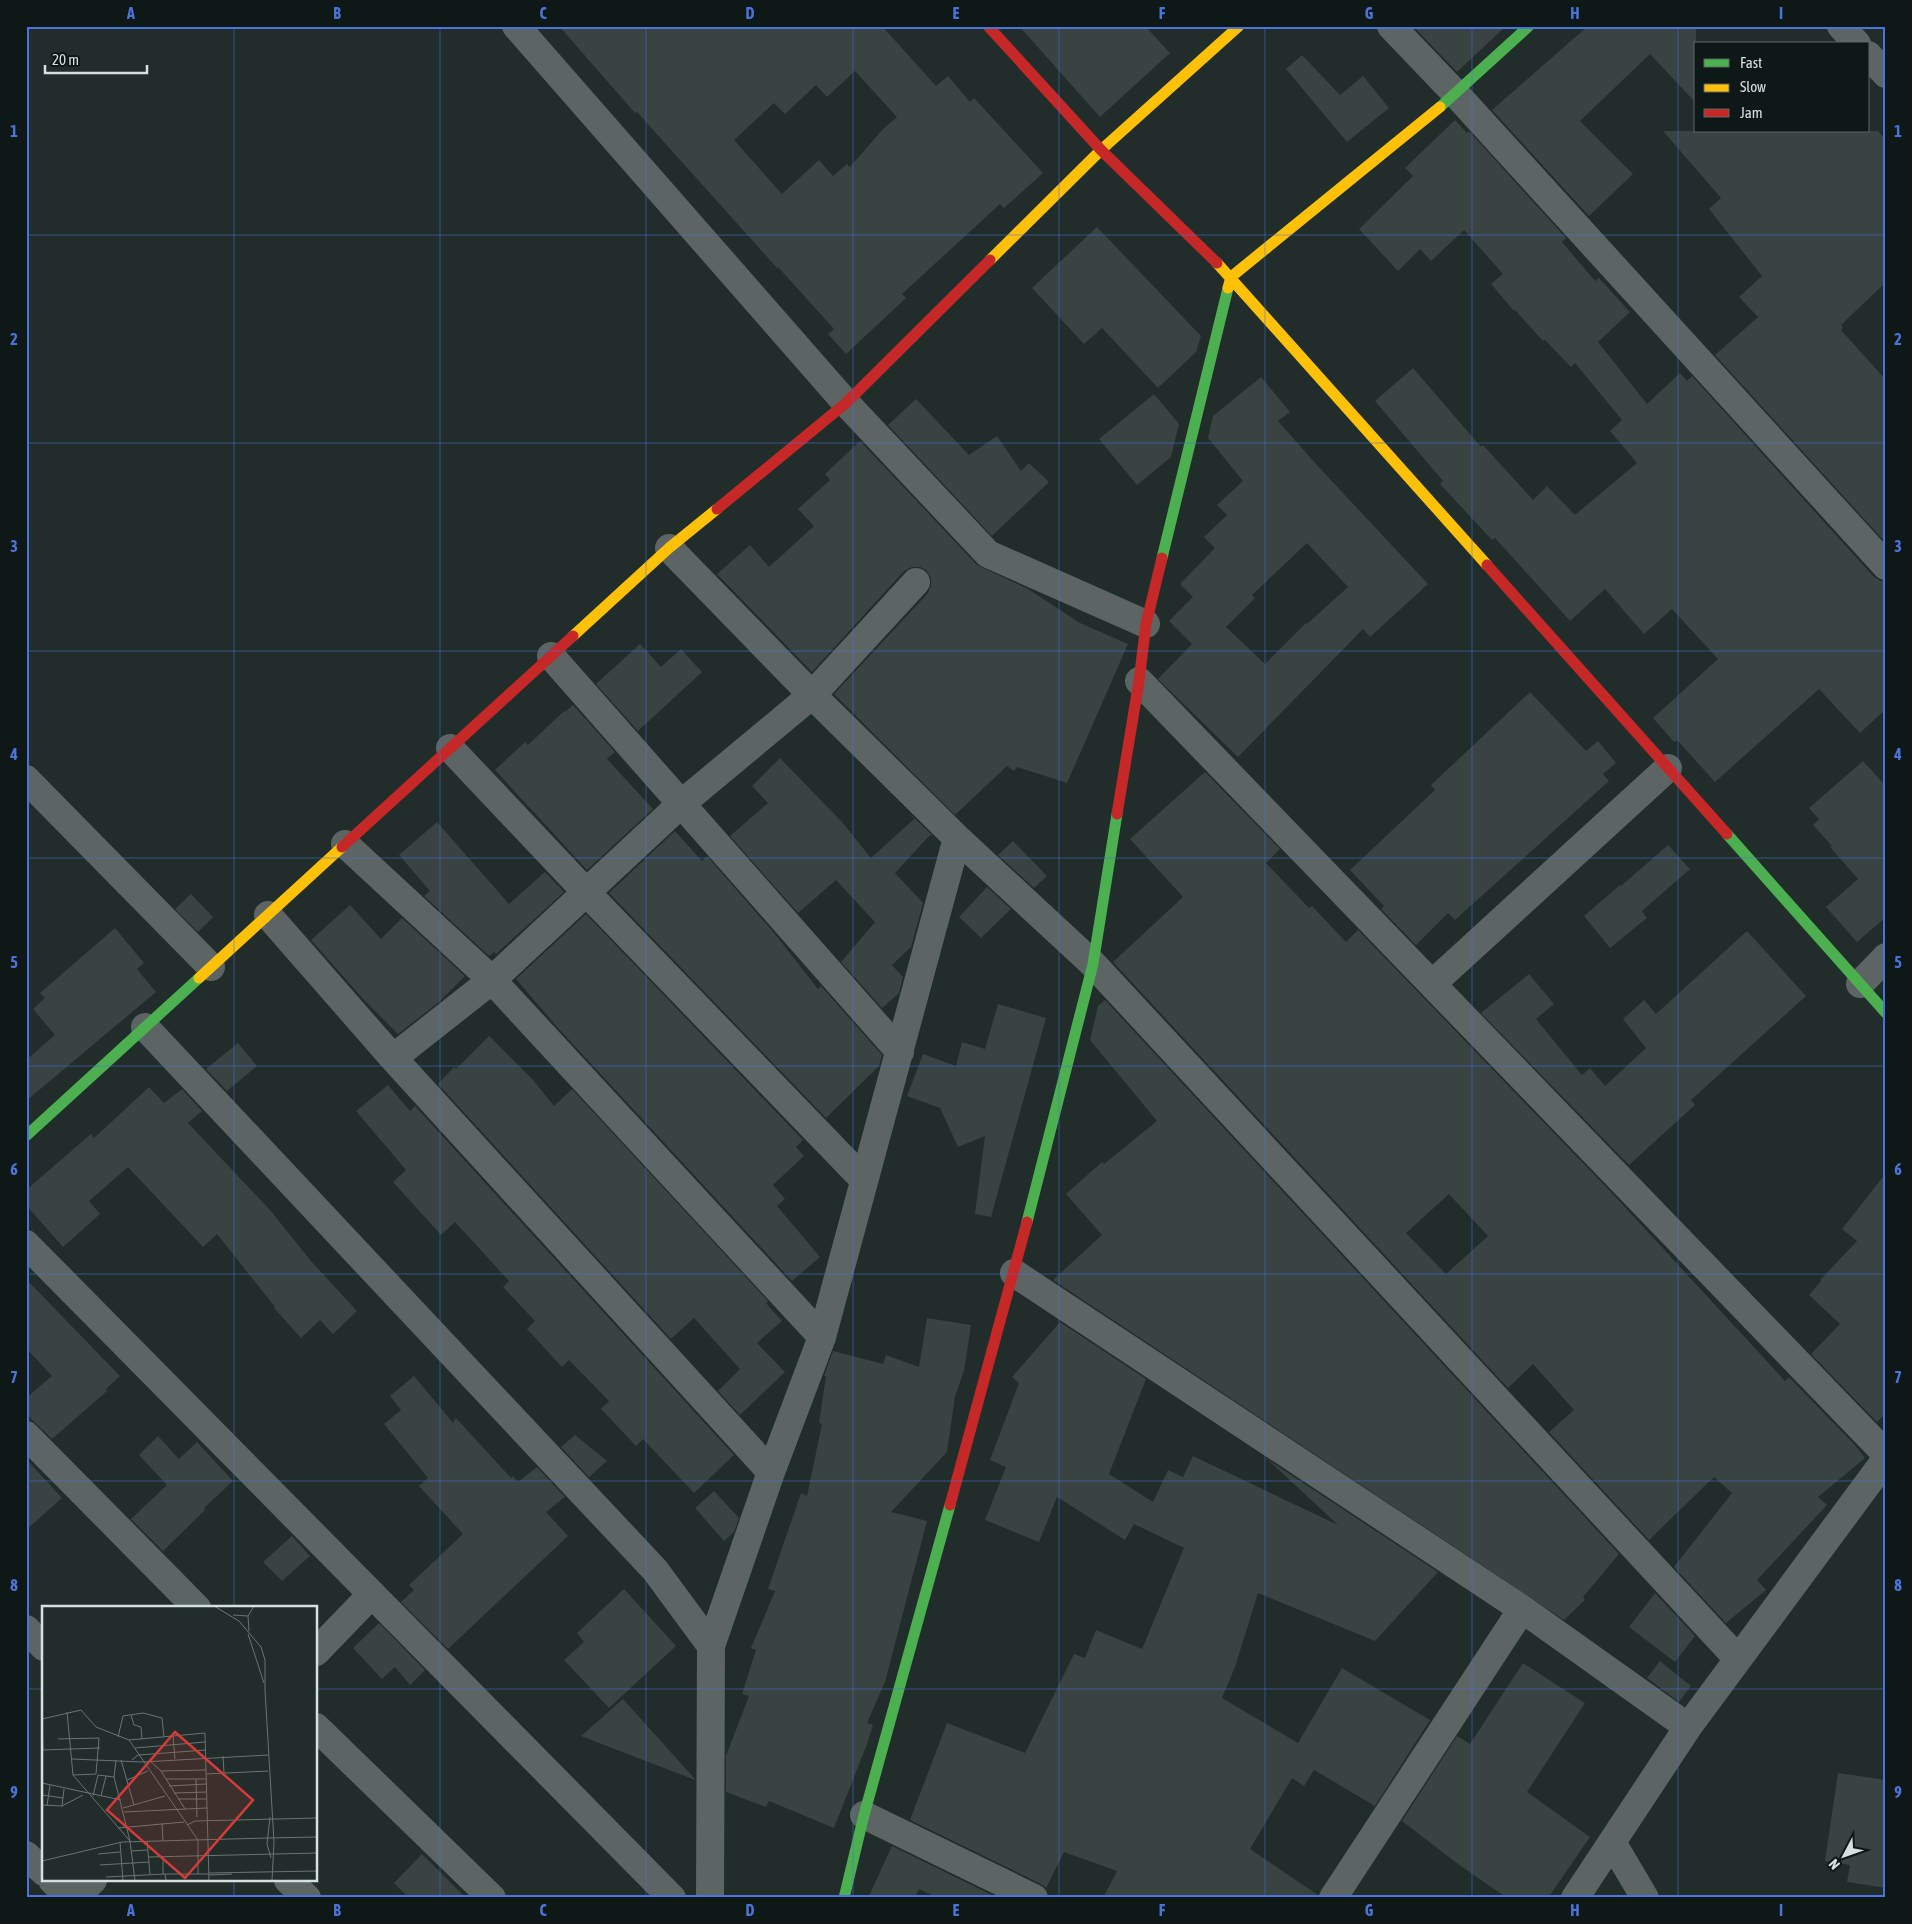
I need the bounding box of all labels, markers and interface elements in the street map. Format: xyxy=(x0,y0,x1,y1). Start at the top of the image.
text: A xyxy=(126,4,135,22)
text: B xyxy=(333,4,341,22)
text: C xyxy=(539,4,547,22)
text: D xyxy=(746,4,755,22)
text: E xyxy=(953,4,960,22)
text: F xyxy=(1159,4,1166,22)
text: G xyxy=(1365,4,1374,22)
text: H xyxy=(1570,4,1580,22)
text: I xyxy=(1779,4,1783,22)
scale bar xyxy=(45,42,148,74)
legend xyxy=(1694,42,1870,132)
text: 20 m xyxy=(52,51,79,68)
text: Fast xyxy=(1740,54,1762,71)
text: Slow xyxy=(1740,78,1766,95)
text: Jam xyxy=(1740,104,1763,121)
text: 1 xyxy=(10,122,18,140)
text: 1 xyxy=(1894,122,1902,140)
text: 2 xyxy=(10,330,18,348)
text: 2 xyxy=(1894,330,1902,348)
text: 3 xyxy=(10,537,18,555)
text: 3 xyxy=(1894,537,1902,555)
text: 4 xyxy=(9,745,18,763)
text: 4 xyxy=(1893,745,1902,763)
text: 5 xyxy=(10,953,18,971)
text: 5 xyxy=(1894,953,1902,971)
text: 6 xyxy=(10,1160,18,1178)
text: 6 xyxy=(1894,1160,1902,1178)
text: 7 xyxy=(10,1368,18,1386)
text: 7 xyxy=(1894,1368,1902,1386)
text: 8 xyxy=(10,1576,18,1594)
text: 8 xyxy=(1894,1576,1902,1594)
inset map xyxy=(42,1606,318,1882)
text: 9 xyxy=(10,1783,18,1801)
text: 9 xyxy=(1894,1783,1902,1801)
north arrow xyxy=(1820,1832,1870,1882)
text: N xyxy=(1825,1856,1843,1873)
text: A xyxy=(126,1901,135,1919)
text: B xyxy=(333,1901,341,1919)
text: C xyxy=(539,1901,547,1919)
text: D xyxy=(746,1901,755,1919)
text: E xyxy=(953,1901,960,1919)
text: F xyxy=(1159,1901,1166,1919)
text: G xyxy=(1365,1901,1374,1919)
text: H xyxy=(1570,1901,1580,1919)
text: I xyxy=(1779,1901,1783,1919)

